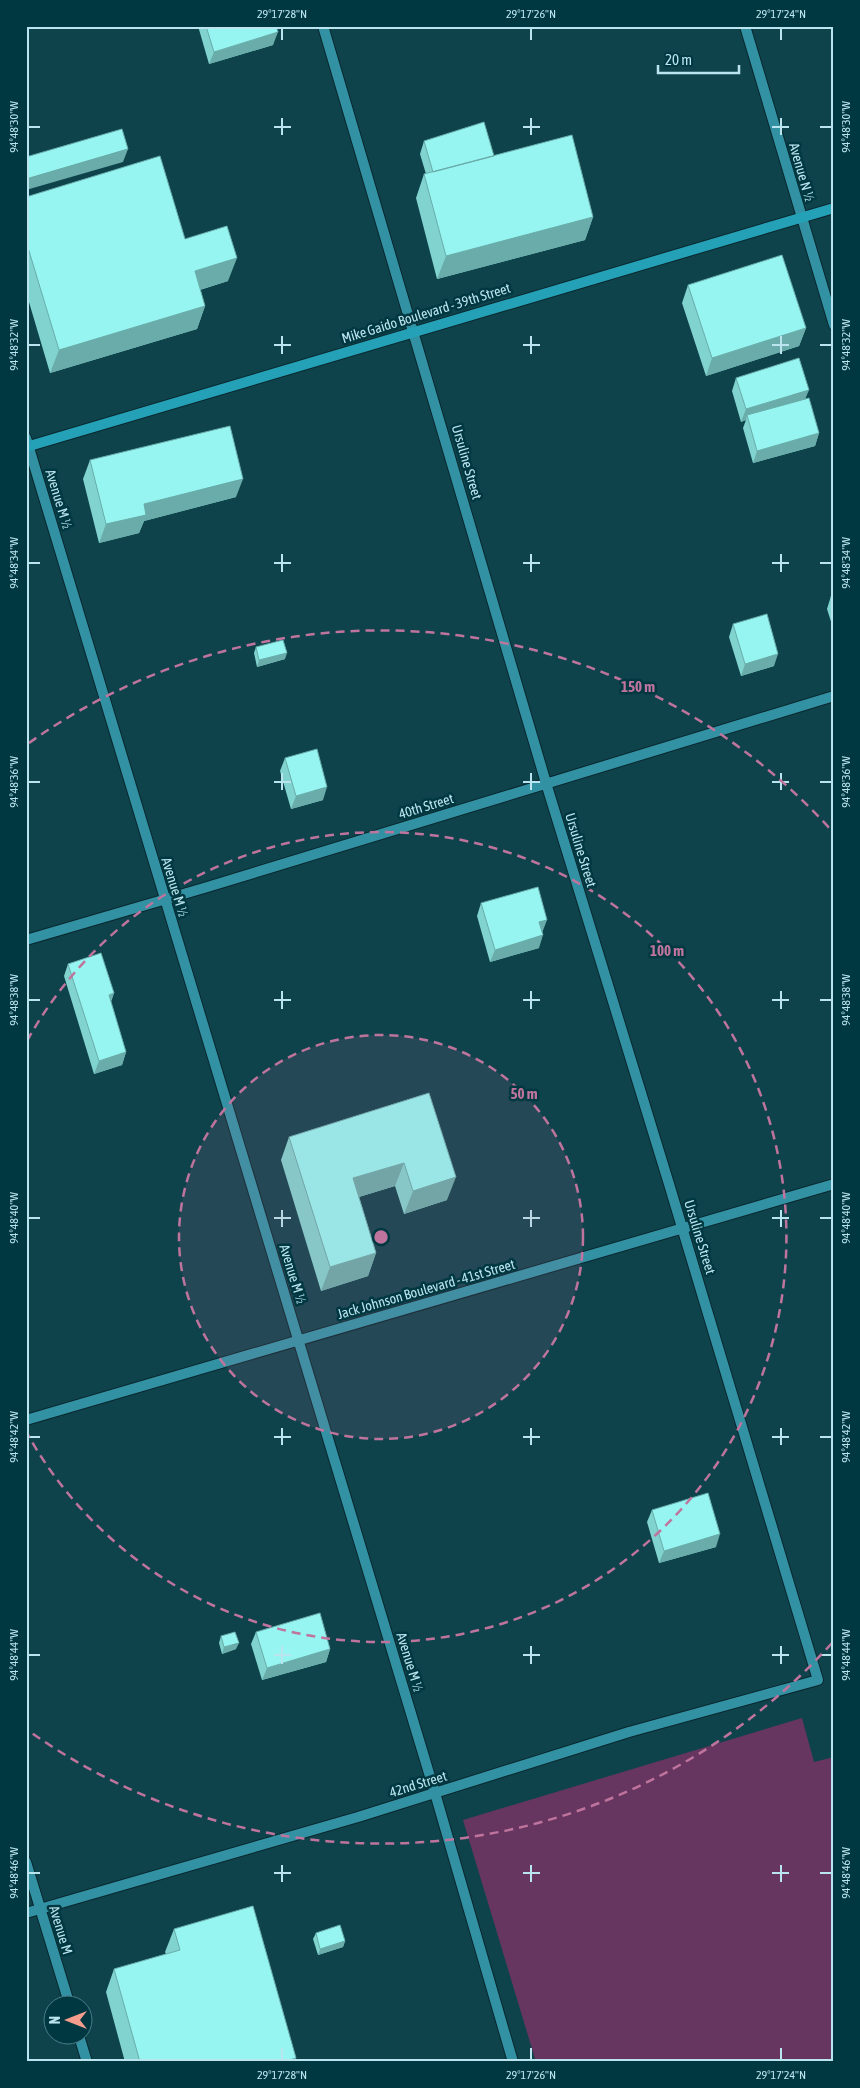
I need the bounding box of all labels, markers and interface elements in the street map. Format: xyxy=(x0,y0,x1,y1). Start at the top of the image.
text: 29°17'28"N xyxy=(257,7,307,21)
text: 29°17'26"N xyxy=(506,7,556,21)
text: 29°17'24"N xyxy=(756,7,806,21)
scale bar xyxy=(658,42,739,74)
text: 20 m xyxy=(665,51,692,68)
text: 94°48'30"W xyxy=(7,101,21,153)
text: 94°48'30"W xyxy=(839,101,853,153)
street label: Avenue N ½ xyxy=(786,141,818,203)
street label: Mike Gaido Boulevard - 39th Street xyxy=(340,280,512,346)
text: 94°48'32"W xyxy=(7,319,21,371)
text: 94°48'32"W xyxy=(839,319,853,371)
street label: Ursuline Street xyxy=(449,423,485,501)
street label: Avenue M ½ xyxy=(42,467,76,531)
text: 94°48'34"W xyxy=(7,537,21,589)
text: 94°48'34"W xyxy=(839,537,853,589)
text: 150 m xyxy=(621,678,655,695)
text: 94°48'36"W xyxy=(7,756,21,808)
text: 94°48'36"W xyxy=(839,756,853,808)
street label: 40th Street xyxy=(397,790,455,822)
street label: Ursuline Street xyxy=(562,811,600,889)
street label: Avenue M ½ xyxy=(158,855,192,919)
text: 100 m xyxy=(650,942,684,959)
text: 94°48'38"W xyxy=(7,974,21,1026)
text: 94°48'38"W xyxy=(839,974,853,1026)
text: 50 m xyxy=(511,1085,538,1102)
text: 94°48'40"W xyxy=(7,1192,21,1244)
text: 94°48'40"W xyxy=(839,1192,853,1244)
street label: Ursuline Street xyxy=(681,1198,719,1276)
centre of rings xyxy=(372,1228,390,1246)
street label: Avenue M ½ xyxy=(276,1242,310,1306)
street label: Jack Johnson Boulevard - 41st Street xyxy=(335,1256,517,1322)
text: 94°48'42"W xyxy=(7,1411,21,1463)
text: 94°48'42"W xyxy=(839,1411,853,1463)
text: 94°48'44"W xyxy=(7,1629,21,1681)
text: 94°48'44"W xyxy=(839,1629,853,1681)
street label: Avenue M ½ xyxy=(393,1630,427,1694)
street label: 42nd Street xyxy=(387,1768,449,1800)
text: 94°48'46"W xyxy=(7,1847,21,1899)
text: 94°48'46"W xyxy=(839,1847,853,1899)
street label: Avenue M xyxy=(46,1904,76,1956)
north arrow xyxy=(42,1996,92,2046)
text: N xyxy=(47,2016,63,2024)
text: 29°17'28"N xyxy=(257,2068,307,2082)
text: 29°17'26"N xyxy=(506,2068,556,2082)
text: 29°17'24"N xyxy=(756,2068,806,2082)

